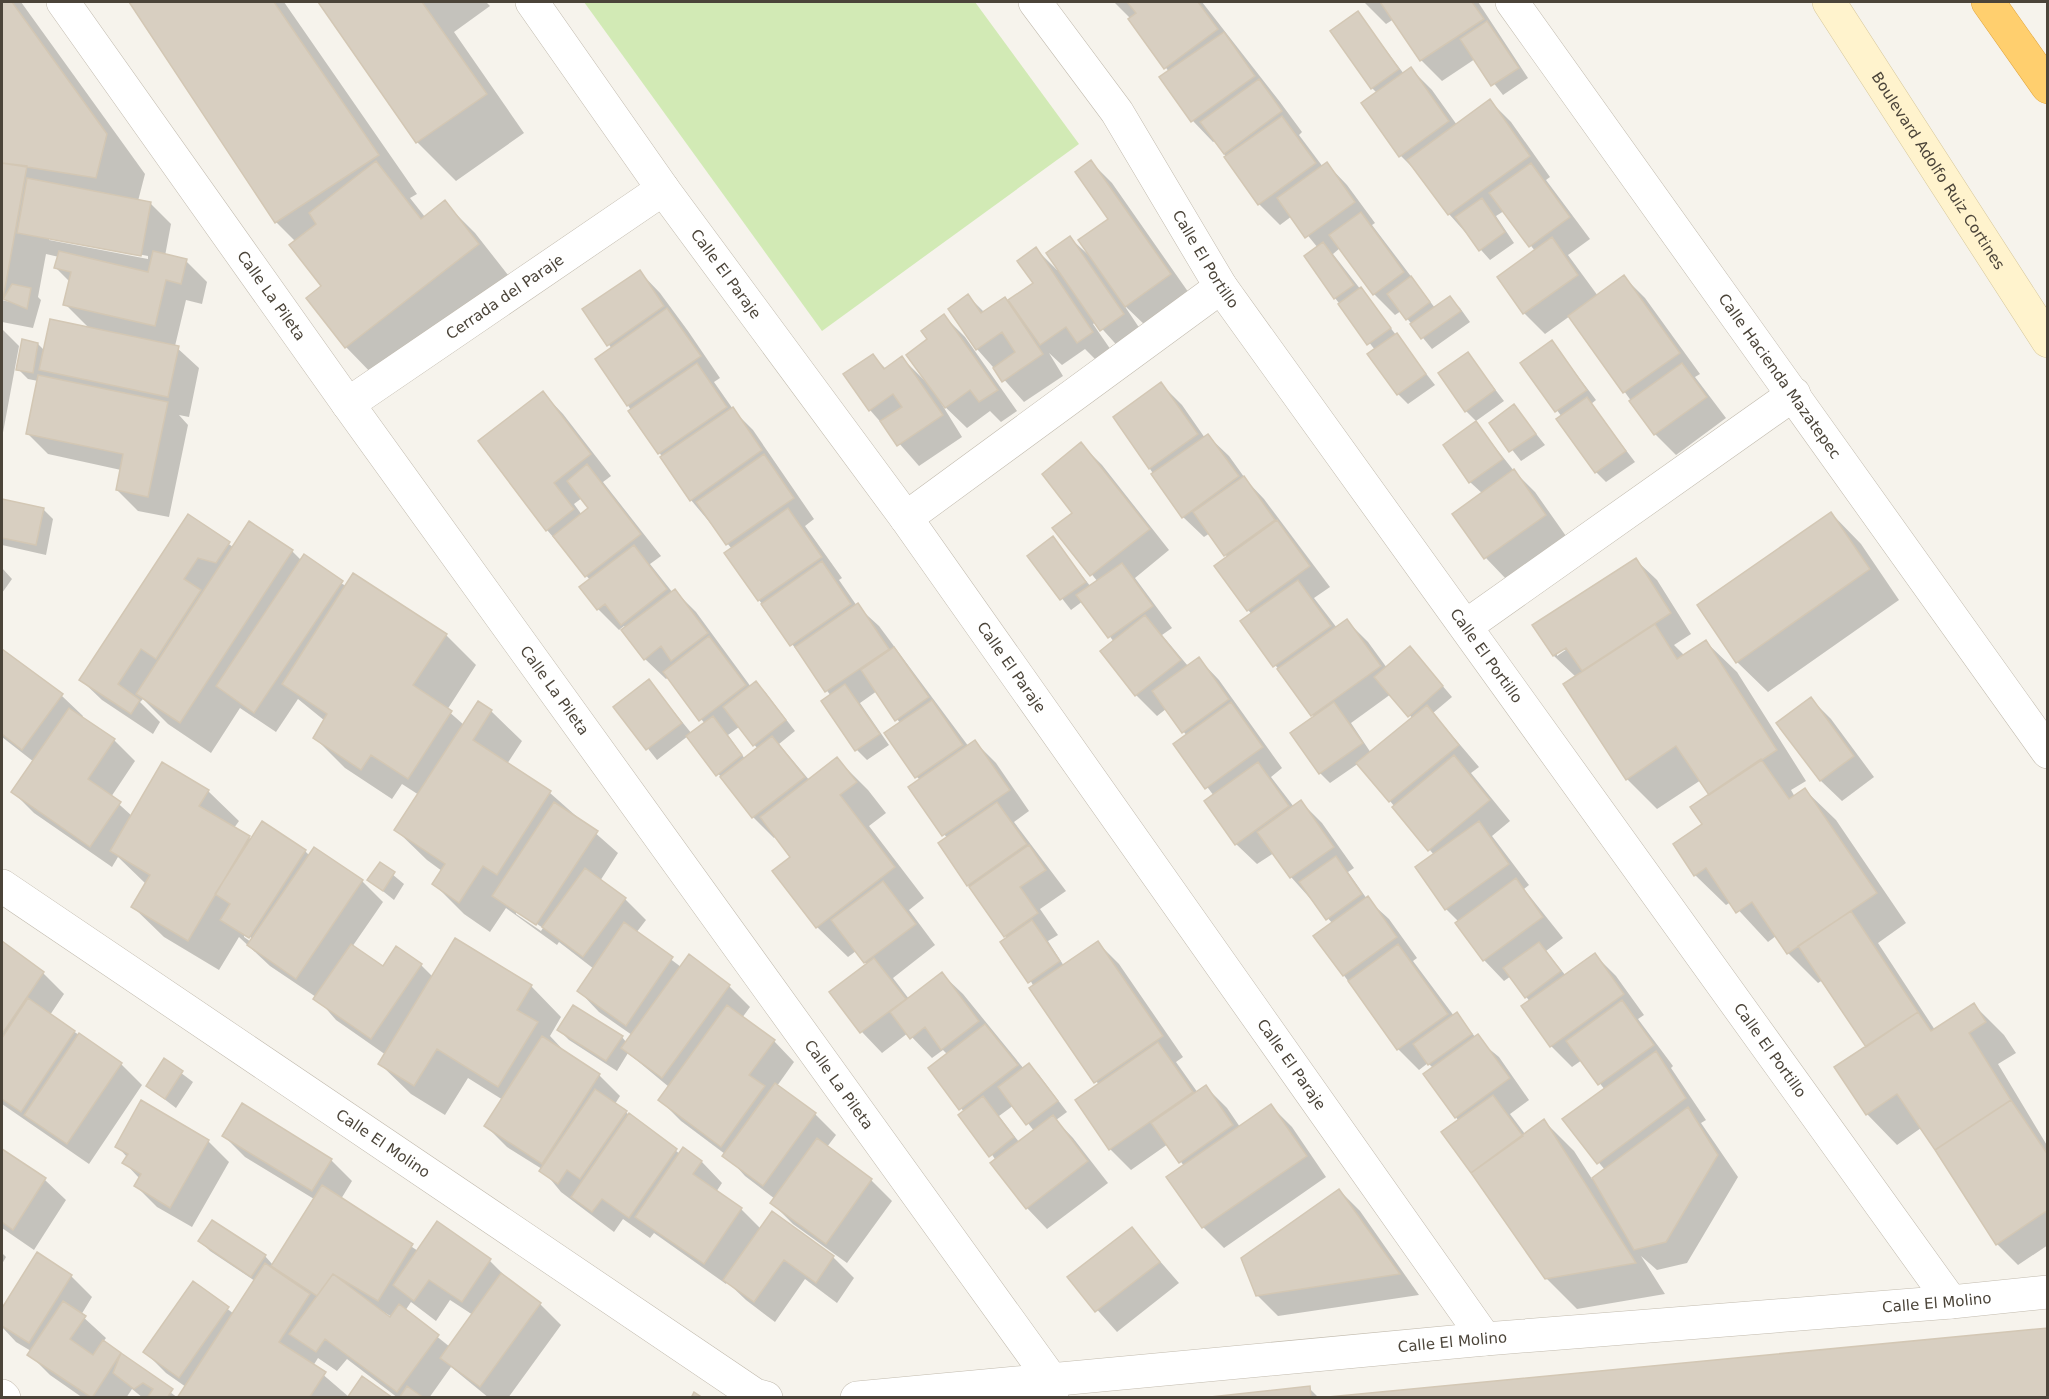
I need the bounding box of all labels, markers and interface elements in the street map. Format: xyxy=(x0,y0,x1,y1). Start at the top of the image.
street label: Boulevard Adolfo Ruiz Cortines xyxy=(1868,69,2009,273)
street label: Calle El Portillo xyxy=(1168,207,1242,312)
street label: Calle El Paraje xyxy=(687,226,765,322)
street label: Calle La Pileta xyxy=(233,247,309,344)
street label: Cerrada del Paraje xyxy=(443,250,567,343)
street label: Calle Hacienda Mazatepec xyxy=(1714,290,1845,462)
street label: Calle El Portillo xyxy=(1446,605,1526,706)
street label: Calle El Paraje xyxy=(973,618,1049,716)
street label: Calle La Pileta xyxy=(516,642,593,739)
street label: Calle El Portillo xyxy=(1730,1000,1810,1101)
street label: Calle El Paraje xyxy=(1253,1016,1330,1113)
street label: Calle La Pileta xyxy=(800,1037,877,1133)
street label: Calle El Molino xyxy=(333,1105,434,1182)
street label: Calle El Molino xyxy=(1881,1289,1992,1316)
street label: Calle El Molino xyxy=(1397,1328,1508,1356)

